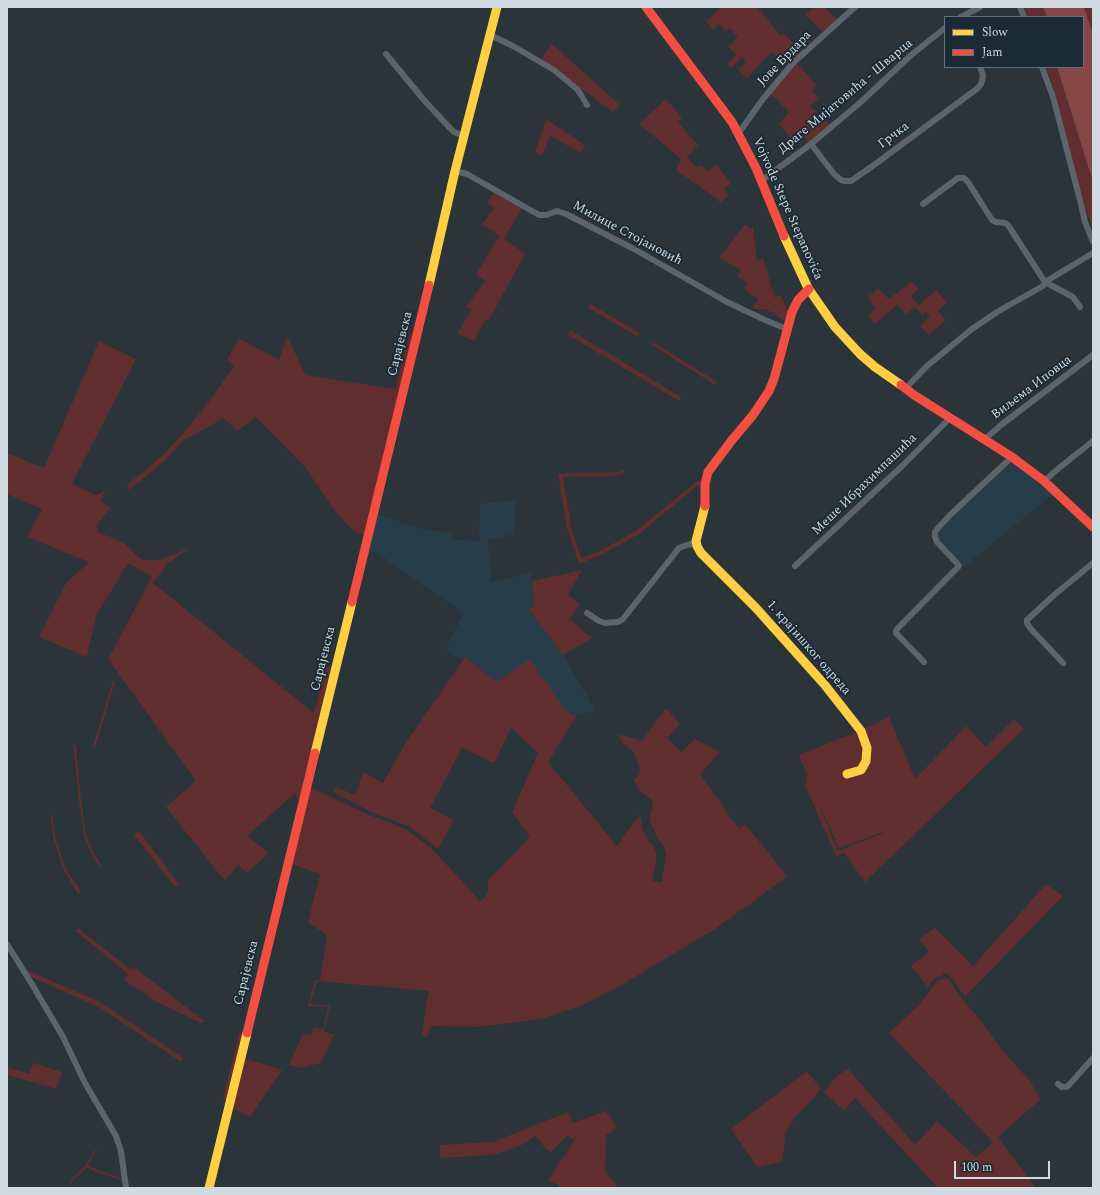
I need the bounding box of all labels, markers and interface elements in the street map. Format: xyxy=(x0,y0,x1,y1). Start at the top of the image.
legend xyxy=(944,16,1084,68)
text: Slow xyxy=(982,23,1007,42)
street label: Јове Брдара xyxy=(755,28,815,90)
street label: Драге Мијатовића - Шварца xyxy=(776,36,916,158)
text: Jam xyxy=(982,43,1003,62)
street label: Грчка xyxy=(875,119,913,153)
street label: Vojvode Stepe Stepanovića xyxy=(748,135,826,283)
street label: Милице Стојановић xyxy=(569,198,685,270)
street label: Сарајевска xyxy=(385,310,417,378)
street label: Виљема Иповца xyxy=(989,353,1075,423)
street label: Меше Ибрахимпашића xyxy=(809,431,921,539)
street label: 1. крајишког одреда xyxy=(763,597,853,699)
street label: Сарајевска xyxy=(308,625,340,693)
street label: Сарајевска xyxy=(231,939,263,1007)
scale bar xyxy=(956,1153,1052,1179)
text: 100 m xyxy=(961,1158,992,1177)

